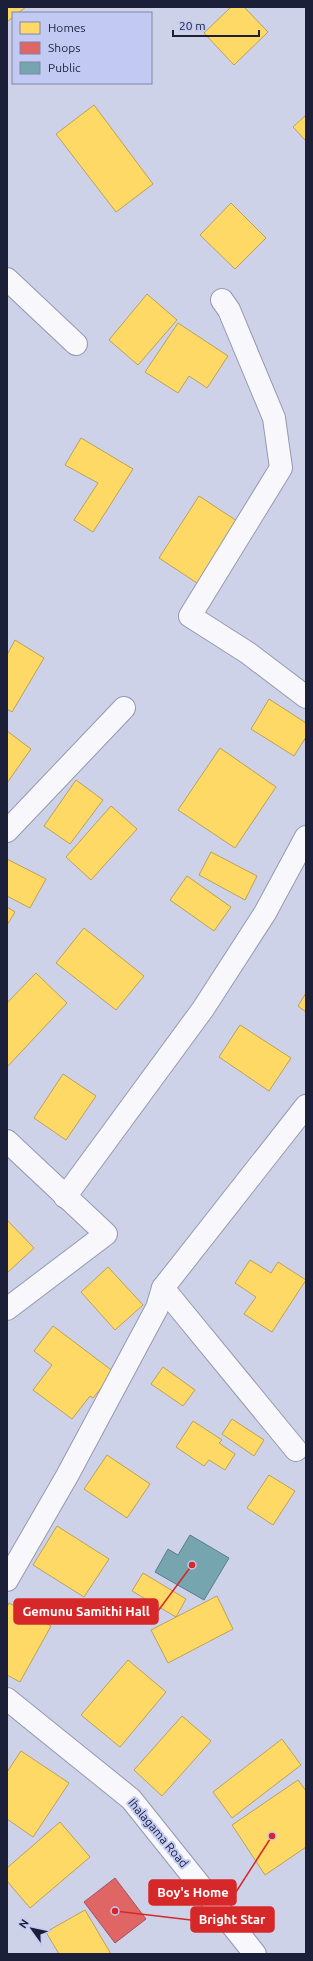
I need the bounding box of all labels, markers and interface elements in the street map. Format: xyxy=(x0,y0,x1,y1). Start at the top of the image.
legend xyxy=(12,12,152,84)
scale bar xyxy=(173,12,259,38)
text: 20 m xyxy=(179,19,206,32)
text: Homes xyxy=(48,21,86,34)
text: Shops xyxy=(48,41,80,54)
text: Public xyxy=(48,61,81,74)
callout: Gemunu Samithi Hall xyxy=(14,1599,158,1624)
text: Gemunu Samithi Hall xyxy=(22,1604,150,1618)
street label: Ihalagama Road xyxy=(126,1796,191,1870)
callout: Boy's Home xyxy=(149,1880,236,1905)
text: Boy's Home xyxy=(157,1885,229,1899)
callout: Bright Star xyxy=(191,1907,274,1932)
north arrow xyxy=(12,1909,52,1949)
text: Bright Star xyxy=(199,1912,266,1926)
text: N xyxy=(16,1917,31,1930)

